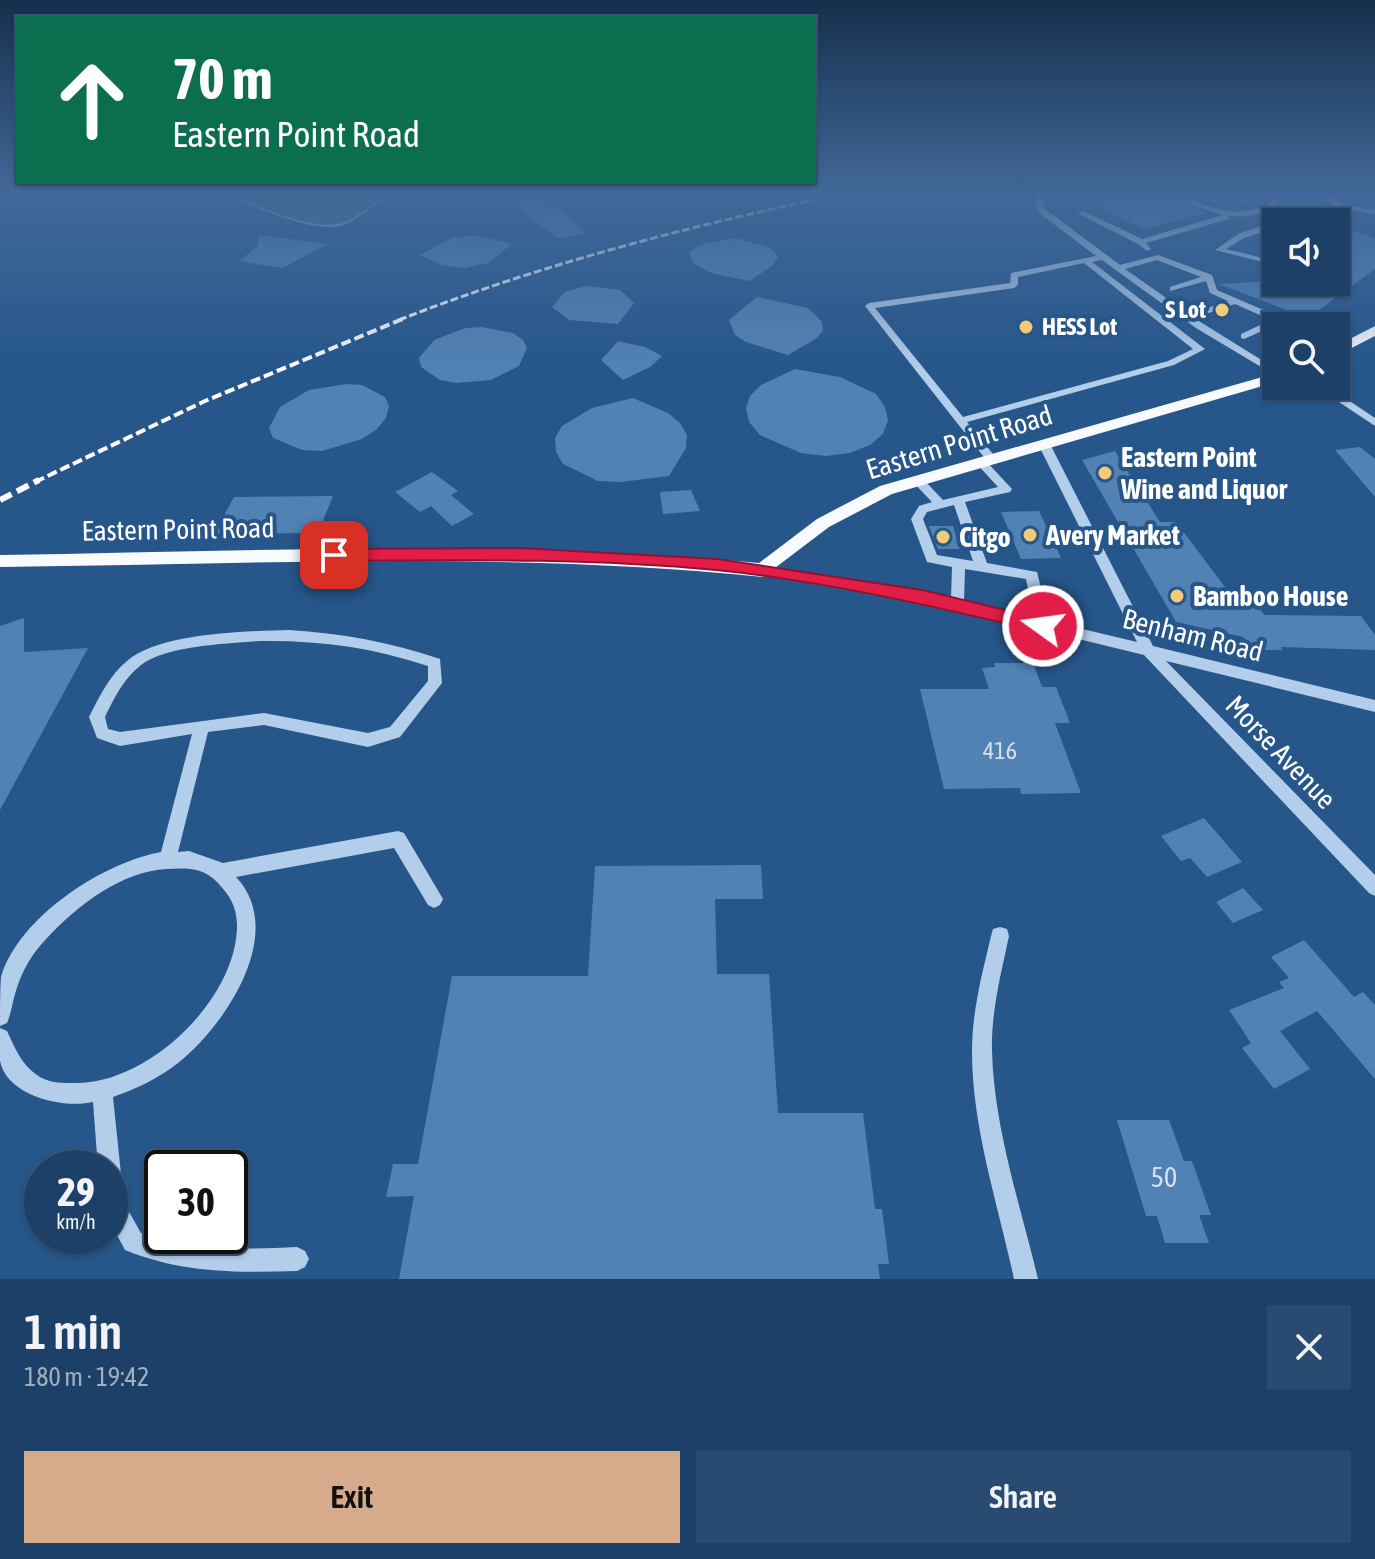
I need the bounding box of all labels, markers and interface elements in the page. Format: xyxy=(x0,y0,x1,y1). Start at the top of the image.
text: 70 m xyxy=(172,47,273,111)
icon: ahead xyxy=(40,48,144,152)
text: Eastern Point Road xyxy=(172,113,420,155)
map controls xyxy=(1262,208,1350,400)
button: sound xyxy=(1262,208,1350,296)
place label: S Lot xyxy=(1165,296,1206,323)
marker: S Lot xyxy=(1213,301,1231,319)
button: search xyxy=(1262,312,1350,400)
place label: HESS Lot xyxy=(1042,313,1117,340)
marker: HESS Lot xyxy=(1017,318,1035,336)
street label: Eastern Point Road xyxy=(862,398,1056,486)
place label: Eastern Point Wine and Liquor xyxy=(1120,441,1288,505)
marker: Eastern Point Wine and Liquor xyxy=(1096,464,1114,482)
street label: Eastern Point Road xyxy=(81,511,275,547)
place label: Avery Market xyxy=(1045,519,1180,551)
pin xyxy=(300,521,368,589)
place label: Citgo xyxy=(959,521,1011,553)
marker: Avery Market xyxy=(1021,526,1039,544)
marker: Citgo xyxy=(934,528,952,546)
icon: arrive xyxy=(312,533,356,577)
place label: Bamboo House xyxy=(1193,580,1348,612)
position arrow xyxy=(1001,584,1085,668)
marker: Bamboo House xyxy=(1168,587,1186,605)
street label: Benham Road xyxy=(1119,602,1267,668)
street label: Morse Avenue xyxy=(1219,689,1343,815)
house number: 416 xyxy=(983,737,1017,764)
speed limit sign: 30 xyxy=(144,1150,248,1254)
house number: 50 xyxy=(1151,1161,1177,1193)
text: 29 xyxy=(57,1169,95,1214)
text: km/h xyxy=(56,1210,96,1233)
text: 1 min xyxy=(24,1304,122,1359)
button: close xyxy=(1267,1305,1351,1389)
text: 180 m · 19:42 xyxy=(24,1362,149,1392)
button: Exit xyxy=(24,1451,680,1543)
button: Share xyxy=(696,1451,1351,1543)

